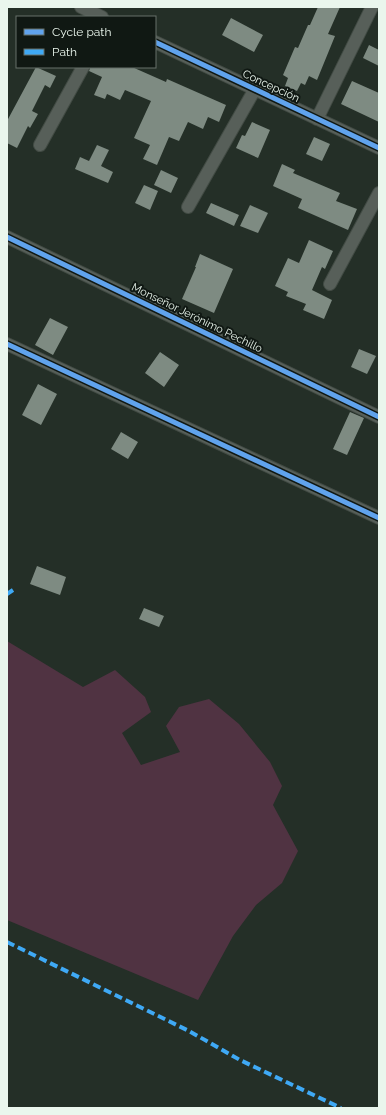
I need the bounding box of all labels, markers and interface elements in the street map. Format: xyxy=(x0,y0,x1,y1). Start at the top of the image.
legend xyxy=(16,16,156,68)
text: Cycle path xyxy=(52,25,111,39)
text: Path xyxy=(52,45,77,59)
street label: Concepción xyxy=(241,67,301,105)
street label: Monseñor Jerónimo Pechillo xyxy=(129,281,265,356)

